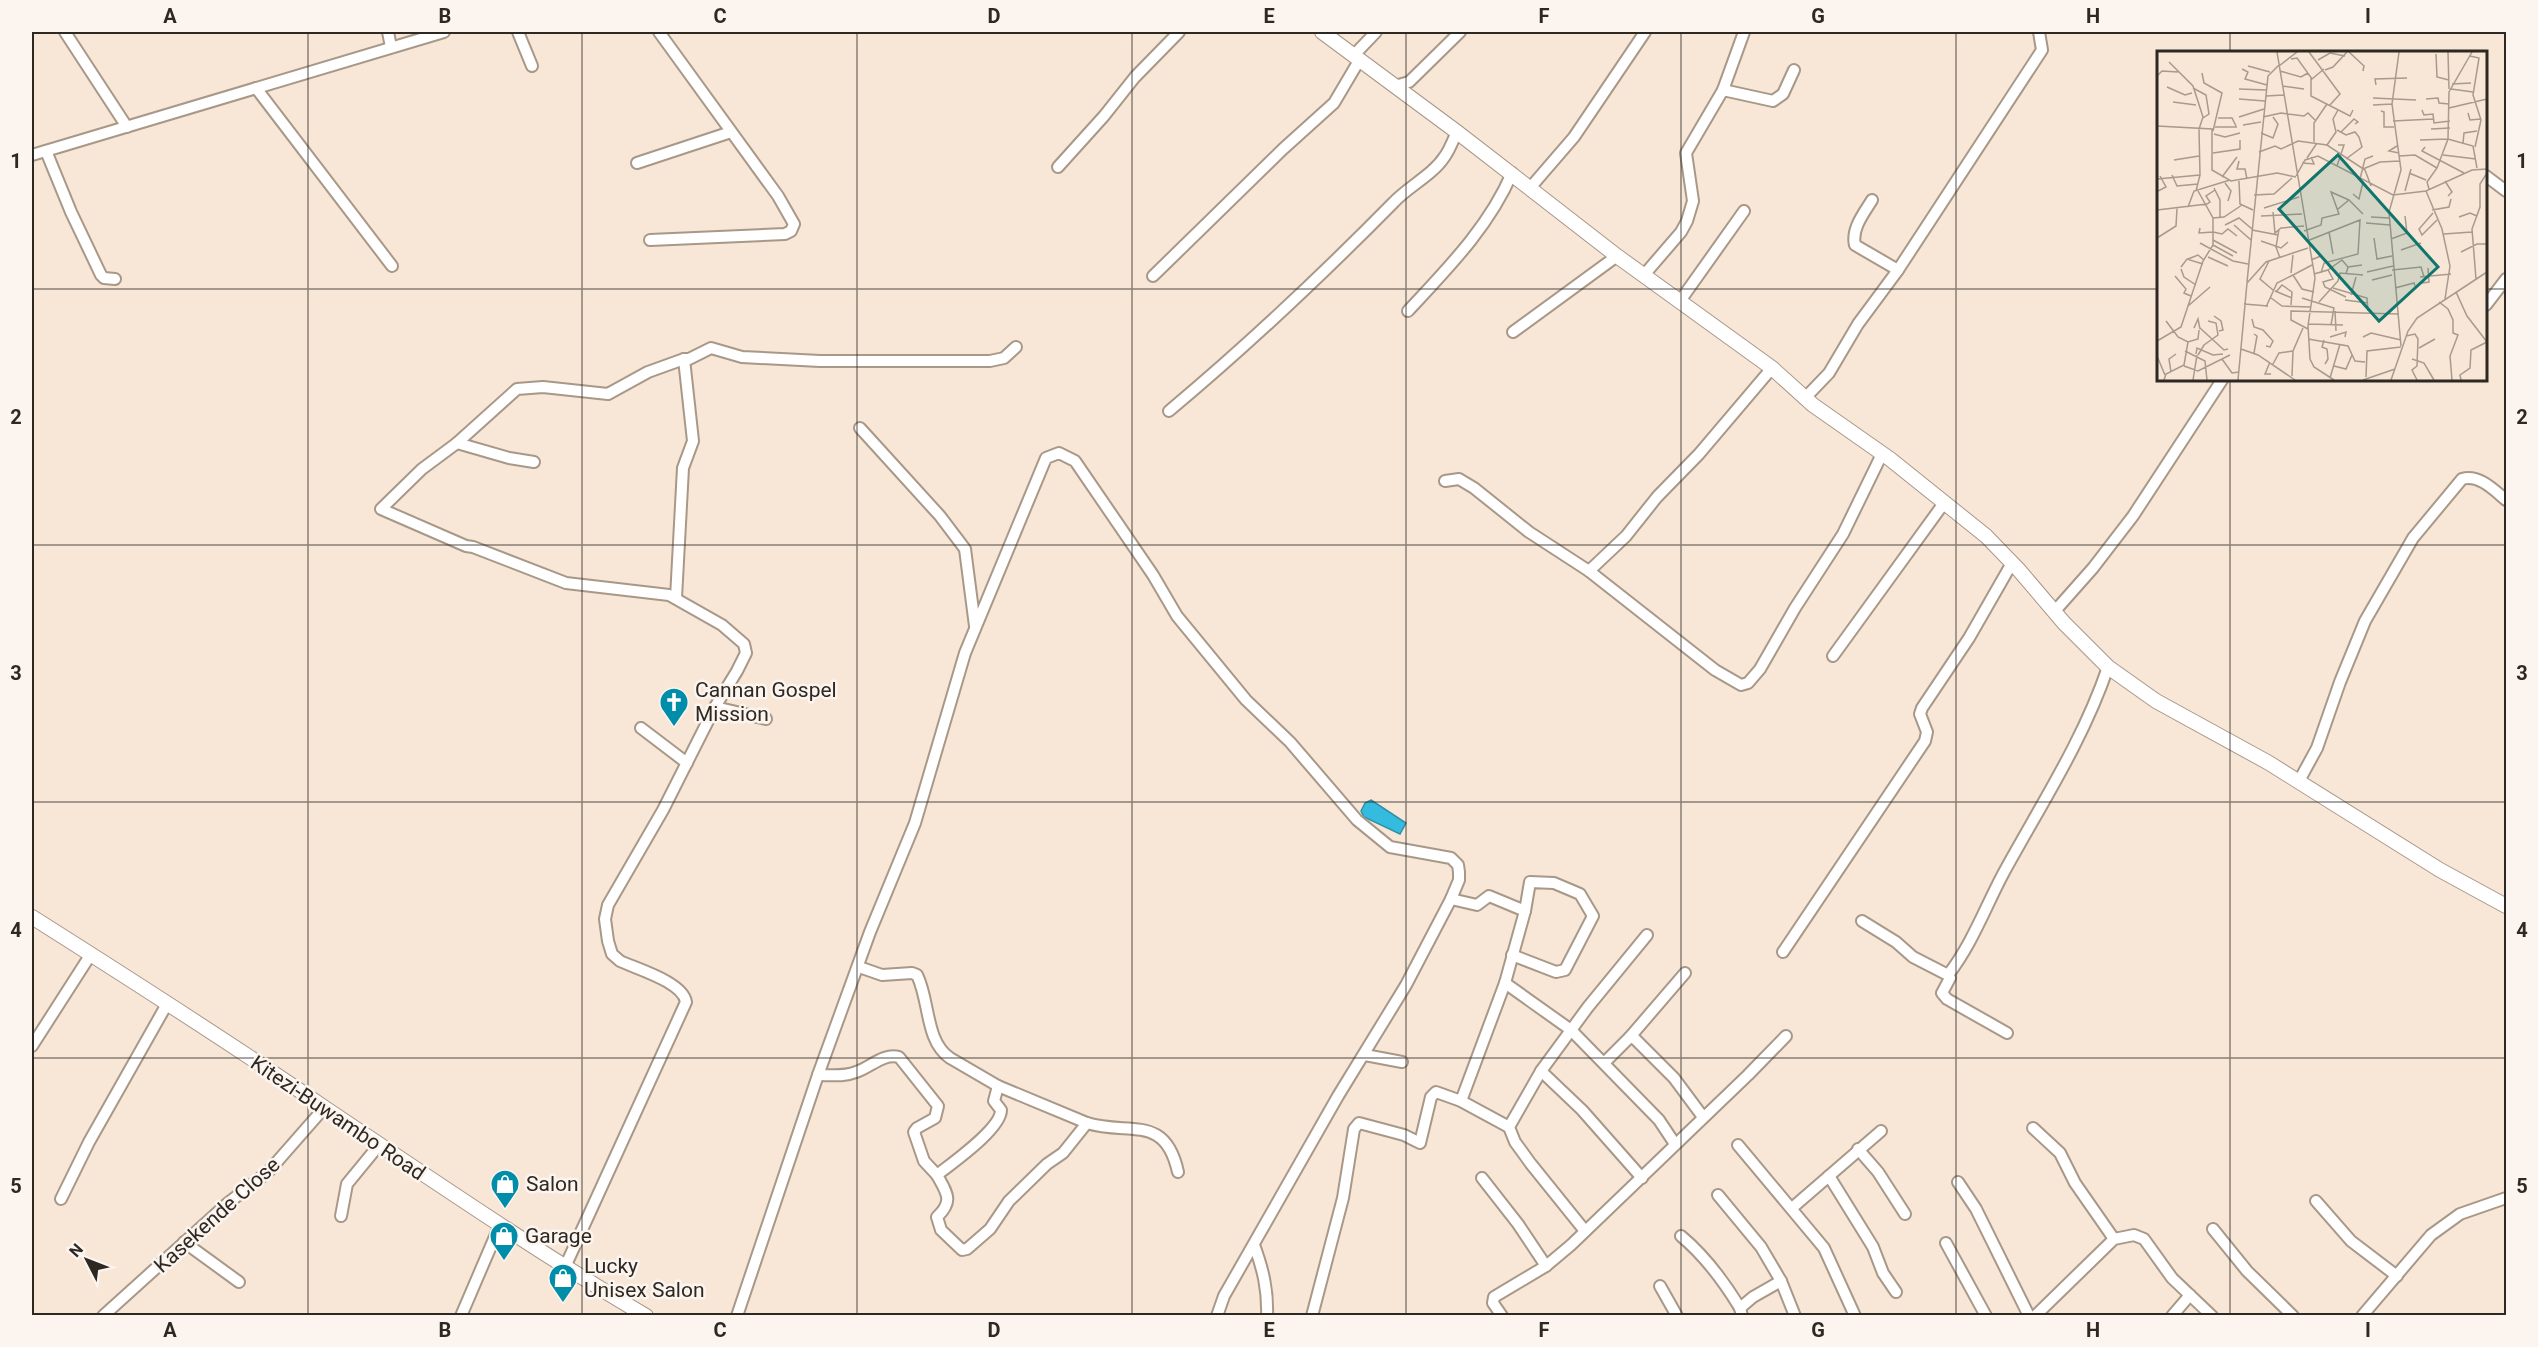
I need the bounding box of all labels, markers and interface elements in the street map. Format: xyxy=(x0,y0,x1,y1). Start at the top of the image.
text: A xyxy=(163,4,177,28)
text: B xyxy=(439,4,451,28)
text: C xyxy=(713,4,727,28)
text: D xyxy=(988,4,1001,28)
text: E xyxy=(1263,4,1275,28)
text: F xyxy=(1539,4,1550,28)
text: G xyxy=(1811,4,1825,28)
text: H xyxy=(2086,4,2100,28)
text: I xyxy=(2365,4,2371,28)
inset map xyxy=(2157,51,2487,381)
text: 1 xyxy=(10,149,22,173)
text: 1 xyxy=(2516,149,2528,173)
text: 2 xyxy=(10,405,22,429)
text: 2 xyxy=(2516,405,2528,429)
text: 3 xyxy=(10,661,22,685)
text: 3 xyxy=(2516,661,2528,685)
place label: Cannan Gospel Mission xyxy=(695,678,837,726)
church icon: Cannan Gospel Mission xyxy=(658,686,690,728)
text: 4 xyxy=(10,918,22,942)
text: 4 xyxy=(2516,918,2528,942)
street label: Kitezi-Buwambo Road xyxy=(246,1051,430,1185)
street label: Kasekende Close xyxy=(149,1152,285,1278)
shop icon: Salon xyxy=(489,1168,521,1210)
place label: Salon xyxy=(526,1172,579,1196)
text: 5 xyxy=(10,1174,22,1198)
text: 5 xyxy=(2516,1174,2528,1198)
shop icon: Garage xyxy=(488,1220,520,1262)
place label: Garage xyxy=(525,1224,592,1248)
north arrow xyxy=(57,1230,117,1290)
text: N xyxy=(65,1240,87,1261)
place label: Lucky Unisex Salon xyxy=(584,1254,705,1302)
shop icon: Lucky Unisex Salon xyxy=(547,1262,579,1304)
text: A xyxy=(163,1318,177,1342)
text: B xyxy=(439,1318,451,1342)
text: C xyxy=(713,1318,727,1342)
text: D xyxy=(988,1318,1001,1342)
text: E xyxy=(1263,1318,1275,1342)
text: F xyxy=(1539,1318,1550,1342)
text: G xyxy=(1811,1318,1825,1342)
text: H xyxy=(2086,1318,2100,1342)
text: I xyxy=(2365,1318,2371,1342)

